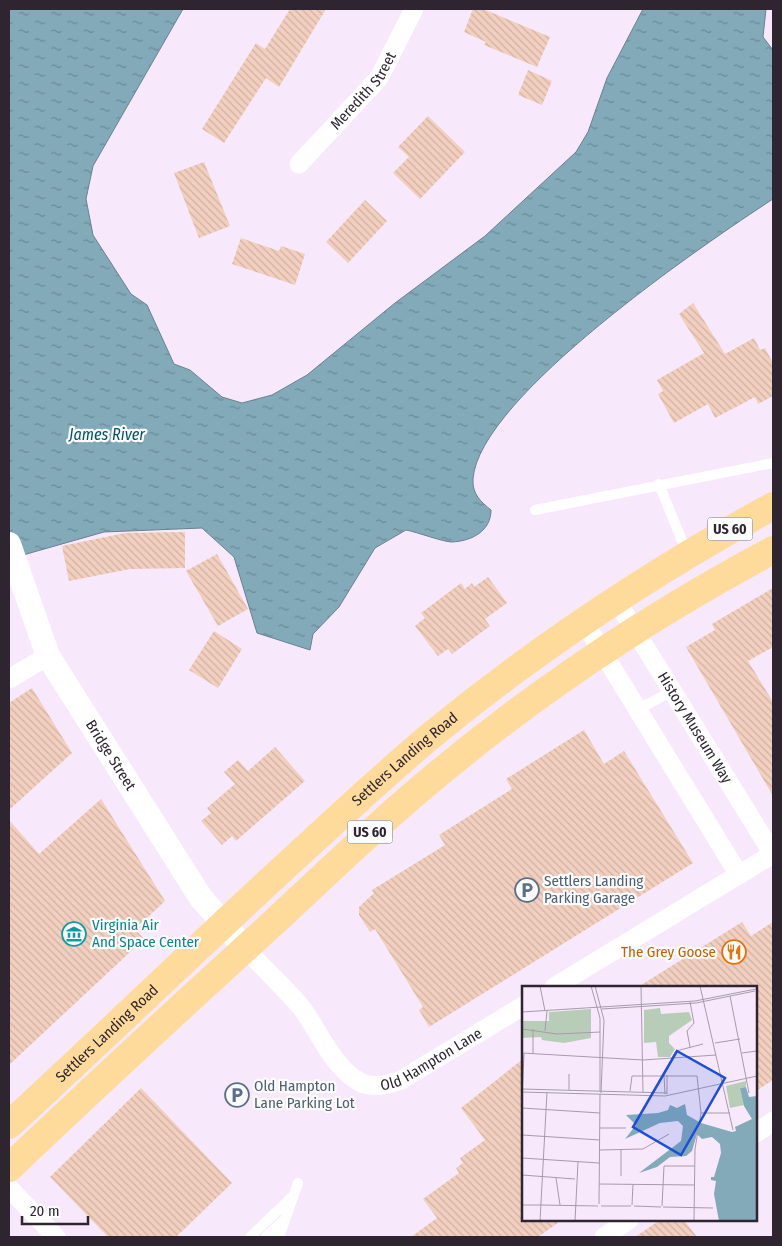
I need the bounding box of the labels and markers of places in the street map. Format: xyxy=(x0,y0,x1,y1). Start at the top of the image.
place label: Settlers Landing Parking Garage xyxy=(544,872,643,907)
parking icon: Settlers Landing Parking Garage xyxy=(514,877,540,903)
place label: Virginia Air And Space Center xyxy=(92,916,200,951)
museum icon: Virginia Air And Space Center xyxy=(61,921,87,947)
restaurant icon: The Grey Goose xyxy=(721,939,747,965)
place label: The Grey Goose xyxy=(621,943,716,961)
place label: Old Hampton Lane Parking Lot xyxy=(254,1077,355,1112)
parking icon: Old Hampton Lane Parking Lot xyxy=(224,1082,250,1108)

